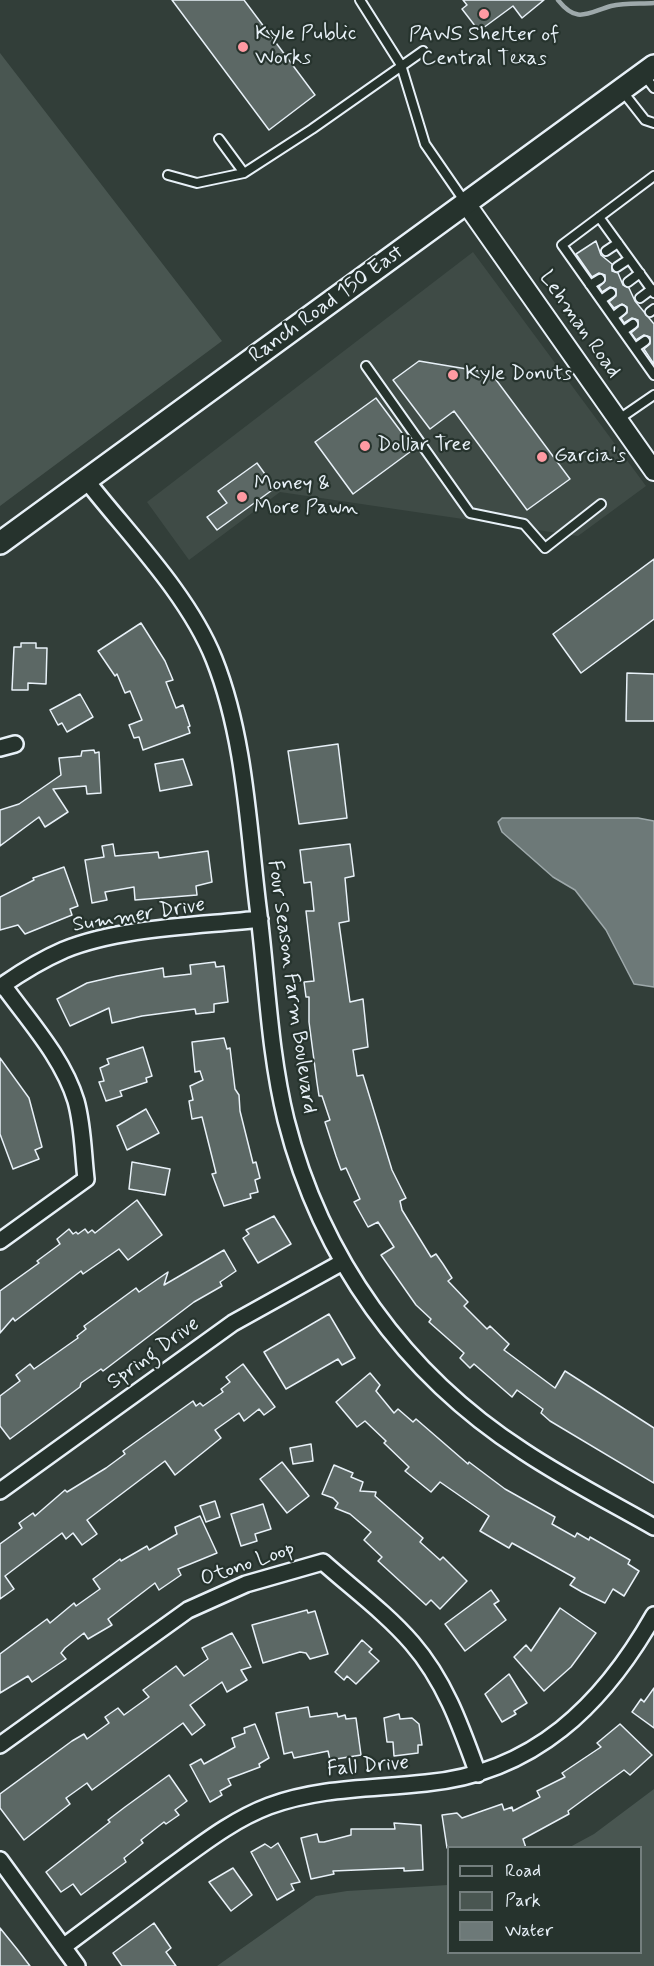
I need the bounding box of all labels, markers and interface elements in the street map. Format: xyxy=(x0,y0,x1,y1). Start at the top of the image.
marker: PAWS Shelter of Central Texas xyxy=(477,7,491,21)
place label: Kyle Public Works xyxy=(255,22,356,72)
place label: PAWS Shelter of Central Texas xyxy=(409,23,559,73)
marker: Kyle Public Works xyxy=(236,40,250,54)
street label: Ranch Road 150 East xyxy=(245,241,409,369)
street label: Lehman Road xyxy=(533,266,625,384)
place label: Kyle Donuts xyxy=(465,362,572,388)
marker: Kyle Donuts xyxy=(446,368,460,382)
place label: Dollar Tree xyxy=(377,433,471,459)
marker: Dollar Tree xyxy=(358,439,372,453)
place label: Garcia's xyxy=(554,444,626,470)
marker: Garcia's xyxy=(535,450,549,464)
place label: Money & More Pawn xyxy=(254,472,358,522)
marker: Money & More Pawn xyxy=(235,490,249,504)
street label: Four Season Farm Boulevard xyxy=(261,859,321,1115)
street label: Summer Drive xyxy=(71,893,207,939)
street label: Spring Drive xyxy=(103,1312,205,1396)
street label: Otono Loop xyxy=(198,1537,298,1593)
street label: Fall Drive xyxy=(326,1751,410,1783)
legend xyxy=(447,1846,642,1954)
text: Road xyxy=(505,1859,541,1883)
text: Park xyxy=(505,1889,541,1913)
text: Water xyxy=(505,1919,553,1943)

